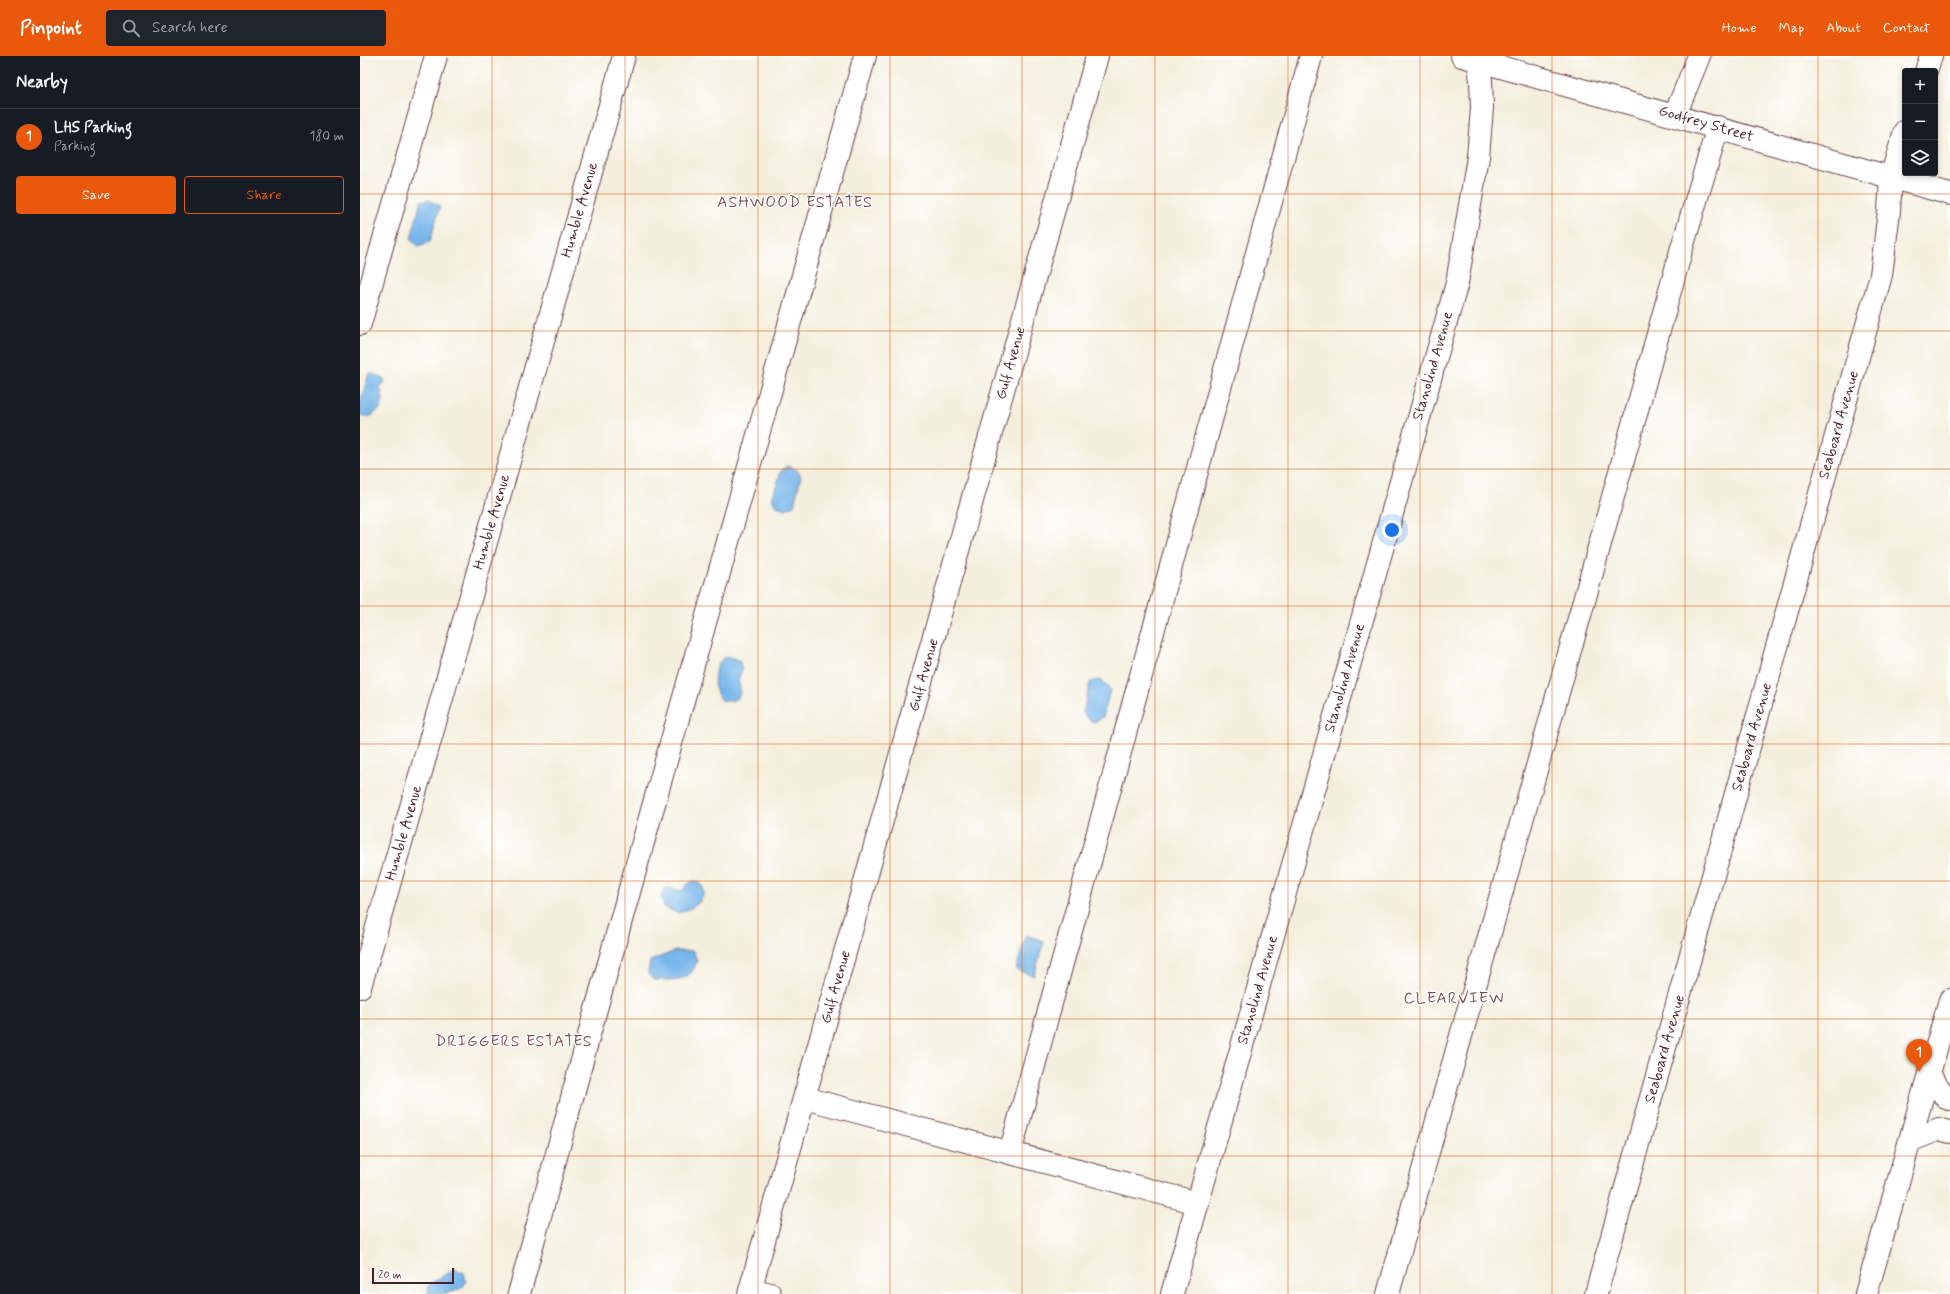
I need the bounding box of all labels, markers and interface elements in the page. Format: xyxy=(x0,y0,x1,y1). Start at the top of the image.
search box xyxy=(106,10,386,46)
text: Pinpoint xyxy=(20,16,82,41)
icon: search xyxy=(120,17,142,39)
text: Search here xyxy=(152,18,228,38)
text: Home xyxy=(1722,19,1756,37)
text: Map xyxy=(1778,19,1804,37)
text: About xyxy=(1826,19,1861,37)
text: Contact xyxy=(1883,19,1930,37)
map controls xyxy=(1902,68,1938,176)
button: + xyxy=(1902,68,1938,104)
text: Nearby xyxy=(16,71,68,93)
street label: Godfrey Street xyxy=(1656,101,1756,147)
button: − xyxy=(1902,104,1938,140)
text: LHS Parking xyxy=(54,118,132,138)
text: 1 xyxy=(26,128,32,145)
text: 180 m xyxy=(309,128,344,145)
text: Parking xyxy=(54,138,96,155)
button: layers xyxy=(1902,140,1938,176)
street label: Humble Avenue xyxy=(557,160,603,260)
button: Save xyxy=(16,176,176,214)
button: Share xyxy=(184,176,344,214)
district label: ASHWOOD ESTATES xyxy=(717,192,873,213)
street label: Stanolind Avenue xyxy=(1408,309,1458,423)
street label: Gulf Avenue xyxy=(991,324,1031,402)
street label: Seaboard Avenue xyxy=(1814,368,1864,482)
street label: Humble Avenue xyxy=(469,472,515,572)
your location xyxy=(1382,520,1402,540)
street label: Stanolind Avenue xyxy=(1320,621,1370,735)
street label: Gulf Avenue xyxy=(904,636,944,714)
street label: Seaboard Avenue xyxy=(1727,680,1777,794)
street label: Humble Avenue xyxy=(381,783,427,883)
street label: Stanolind Avenue xyxy=(1233,933,1283,1047)
street label: Gulf Avenue xyxy=(816,948,856,1026)
district label: CLEARVIEW xyxy=(1403,988,1505,1009)
street label: Seaboard Avenue xyxy=(1640,992,1690,1106)
district label: DRIGGERS ESTATES xyxy=(435,1031,593,1052)
pin: 1 xyxy=(1906,1039,1932,1072)
scale bar xyxy=(372,1266,454,1285)
text: 20 m xyxy=(378,1268,401,1282)

